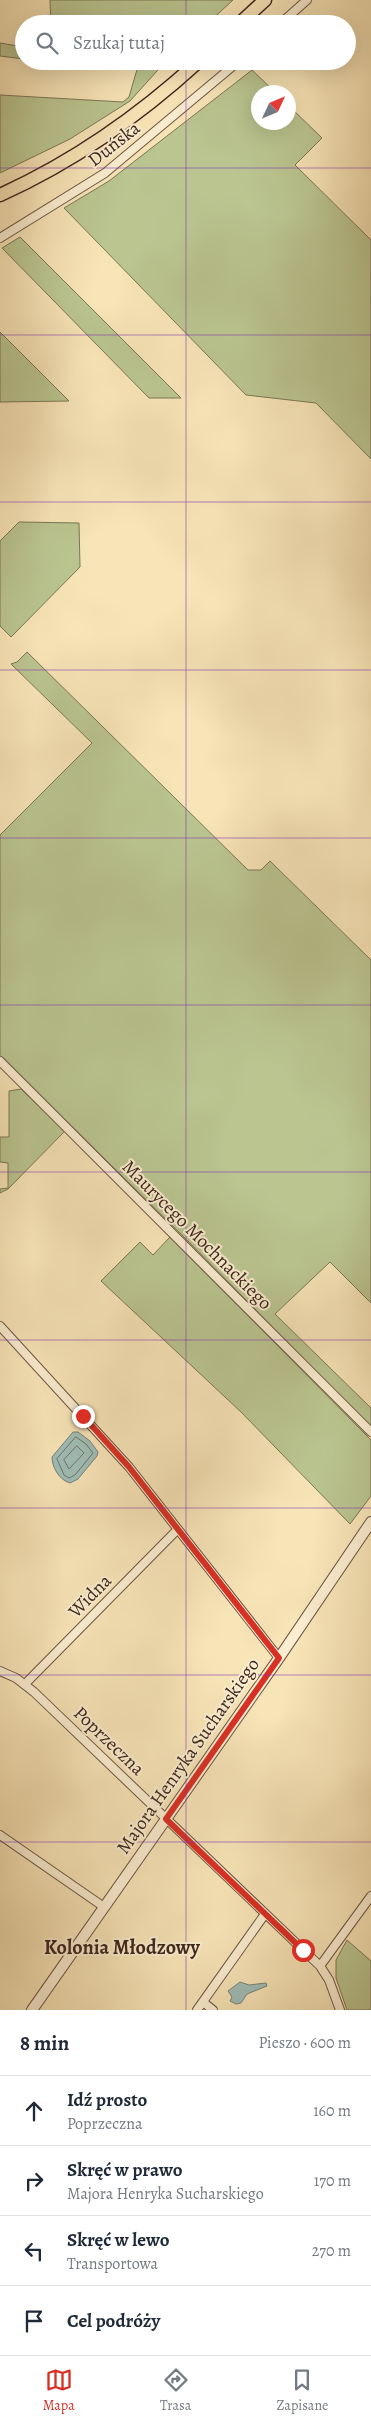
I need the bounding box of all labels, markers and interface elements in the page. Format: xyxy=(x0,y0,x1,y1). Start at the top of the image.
search box xyxy=(15,15,356,70)
icon: search xyxy=(33,29,61,57)
text: Szukaj tutaj xyxy=(73,30,165,56)
north arrow xyxy=(251,85,296,130)
street label: Duńska xyxy=(82,115,146,173)
street label: Maurycego Mochnackiego xyxy=(116,1154,278,1316)
route end xyxy=(72,1405,95,1428)
street label: Widna xyxy=(62,1568,117,1624)
street label: Majora Henryka Sucharskiego xyxy=(110,1653,266,1859)
street label: Poprzeczna xyxy=(68,1700,150,1782)
district label: Kolonia Młodzowy xyxy=(44,1934,201,1961)
route start xyxy=(292,1939,315,1962)
text: 8 min xyxy=(20,2029,69,2057)
text: Pieszo · 600 m xyxy=(258,2032,351,2054)
text: Idź prosto xyxy=(67,2087,147,2113)
icon: ahead xyxy=(20,2097,48,2125)
text: 160 m xyxy=(313,2100,351,2122)
text: Poprzeczna xyxy=(67,2113,143,2135)
text: Skręć w prawo xyxy=(67,2157,182,2183)
icon: right xyxy=(20,2167,48,2195)
text: 170 m xyxy=(314,2170,351,2192)
text: Majora Henryka Sucharskiego xyxy=(67,2183,264,2205)
text: Skręć w lewo xyxy=(67,2227,170,2253)
icon: left xyxy=(20,2237,48,2265)
text: 270 m xyxy=(312,2240,351,2262)
text: Transportowa xyxy=(67,2253,158,2275)
icon: arrive xyxy=(20,2307,48,2335)
text: Cel podróży xyxy=(67,2308,160,2334)
tab: Mapa xyxy=(43,2366,75,2415)
tab: Trasa xyxy=(160,2366,191,2415)
tab: Zapisane xyxy=(276,2366,328,2415)

